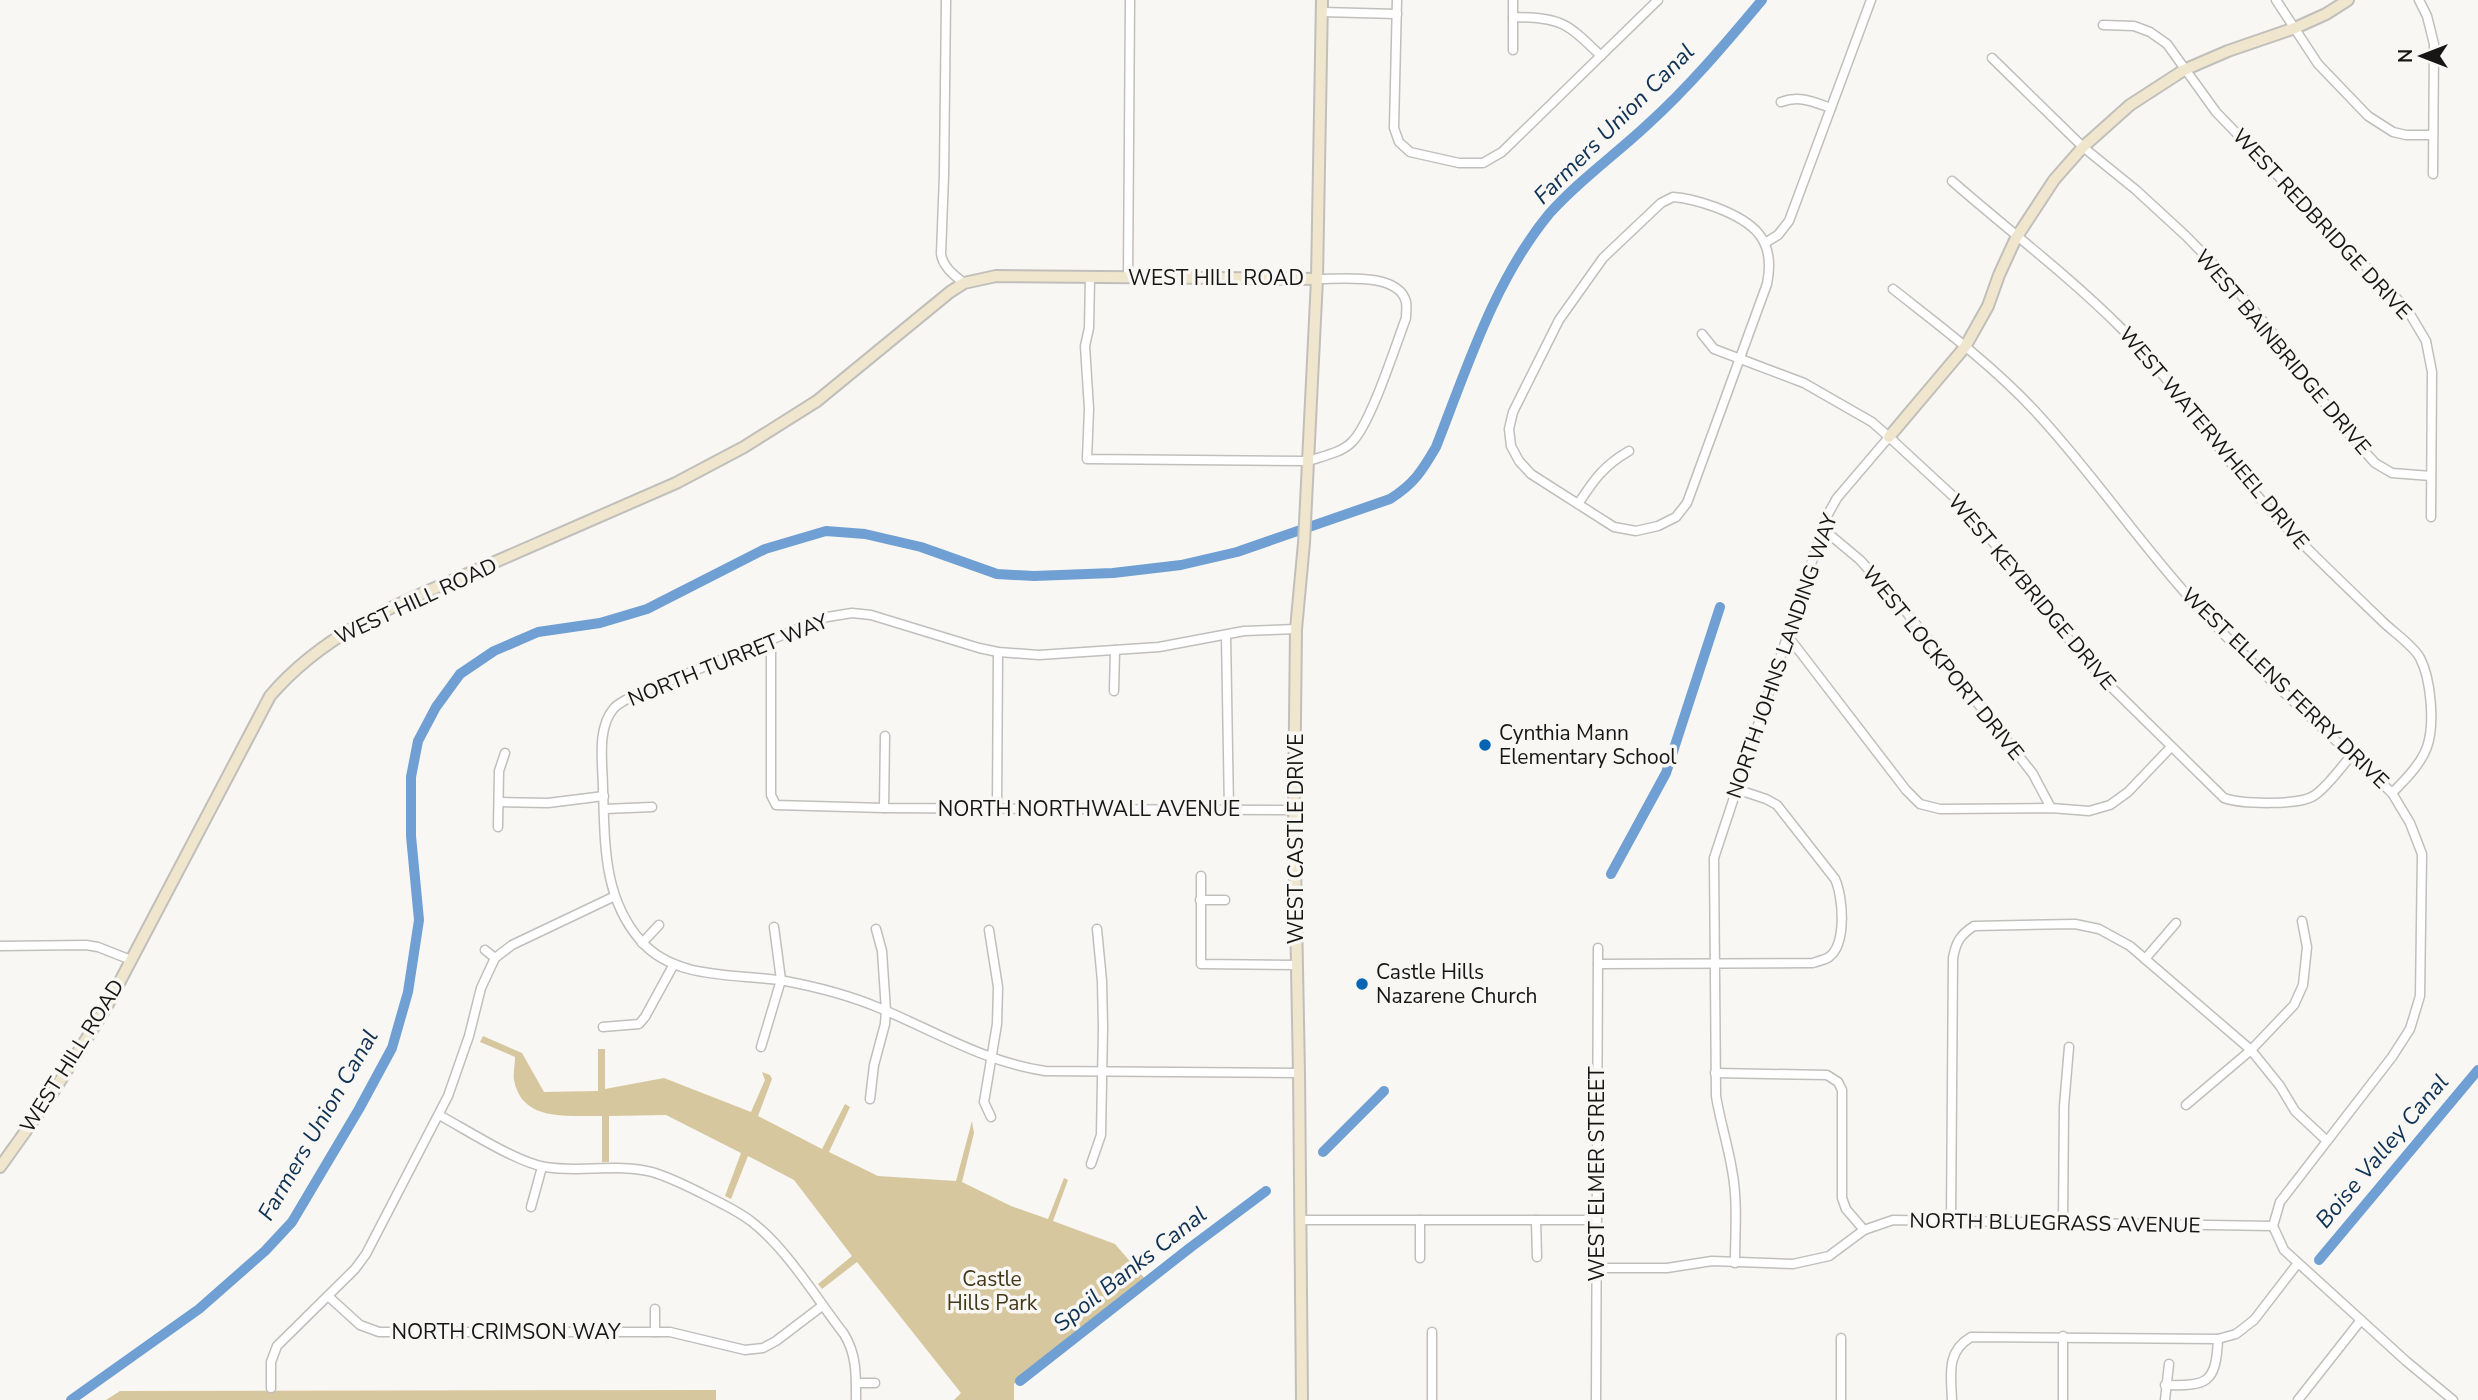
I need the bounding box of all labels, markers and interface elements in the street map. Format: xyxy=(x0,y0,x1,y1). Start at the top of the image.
north arrow xyxy=(2387,21,2457,91)
water label: Farmers Union Canal xyxy=(1527,37,1701,211)
text: N xyxy=(2393,49,2419,63)
street label: WEST REDBRIDGE DRIVE xyxy=(2226,122,2418,326)
street label: WEST BAINBRIDGE DRIVE xyxy=(2189,243,2377,461)
street label: WEST HILL ROAD xyxy=(1128,264,1304,292)
street label: WEST WATERWHEEL DRIVE xyxy=(2113,321,2315,555)
street label: WEST KEYBRIDGE DRIVE xyxy=(1942,488,2122,696)
street label: NORTH JOHNS LANDING WAY xyxy=(1720,509,1844,802)
street label: WEST HILL ROAD xyxy=(330,551,502,651)
street label: WEST LOCKPORT DRIVE xyxy=(1856,560,2030,766)
street label: WEST ELLENS FERRY DRIVE xyxy=(2175,581,2395,795)
street label: NORTH TURRET WAY xyxy=(624,607,833,713)
place label: Cynthia Mann Elementary School xyxy=(1499,719,1677,771)
street label: WEST CASTLE DRIVE xyxy=(1282,734,1310,944)
marker: Cynthia Mann Elementary School xyxy=(1477,737,1493,753)
street label: NORTH NORTHWALL AVENUE xyxy=(938,795,1240,823)
place label: Castle Hills Nazarene Church xyxy=(1376,958,1537,1010)
street label: WEST HILL ROAD xyxy=(13,974,131,1138)
marker: Castle Hills Nazarene Church xyxy=(1354,976,1370,992)
water label: Farmers Union Canal xyxy=(251,1024,385,1226)
street label: WEST ELMER STREET xyxy=(1583,1066,1611,1282)
water label: Boise Valley Canal xyxy=(2308,1067,2456,1235)
water label: Spoil Banks Canal xyxy=(1047,1199,1213,1339)
street label: NORTH BLUEGRASS AVENUE xyxy=(1909,1206,2201,1240)
park label: Castle Hills Park xyxy=(947,1265,1038,1317)
street label: NORTH CRIMSON WAY xyxy=(391,1318,621,1346)

